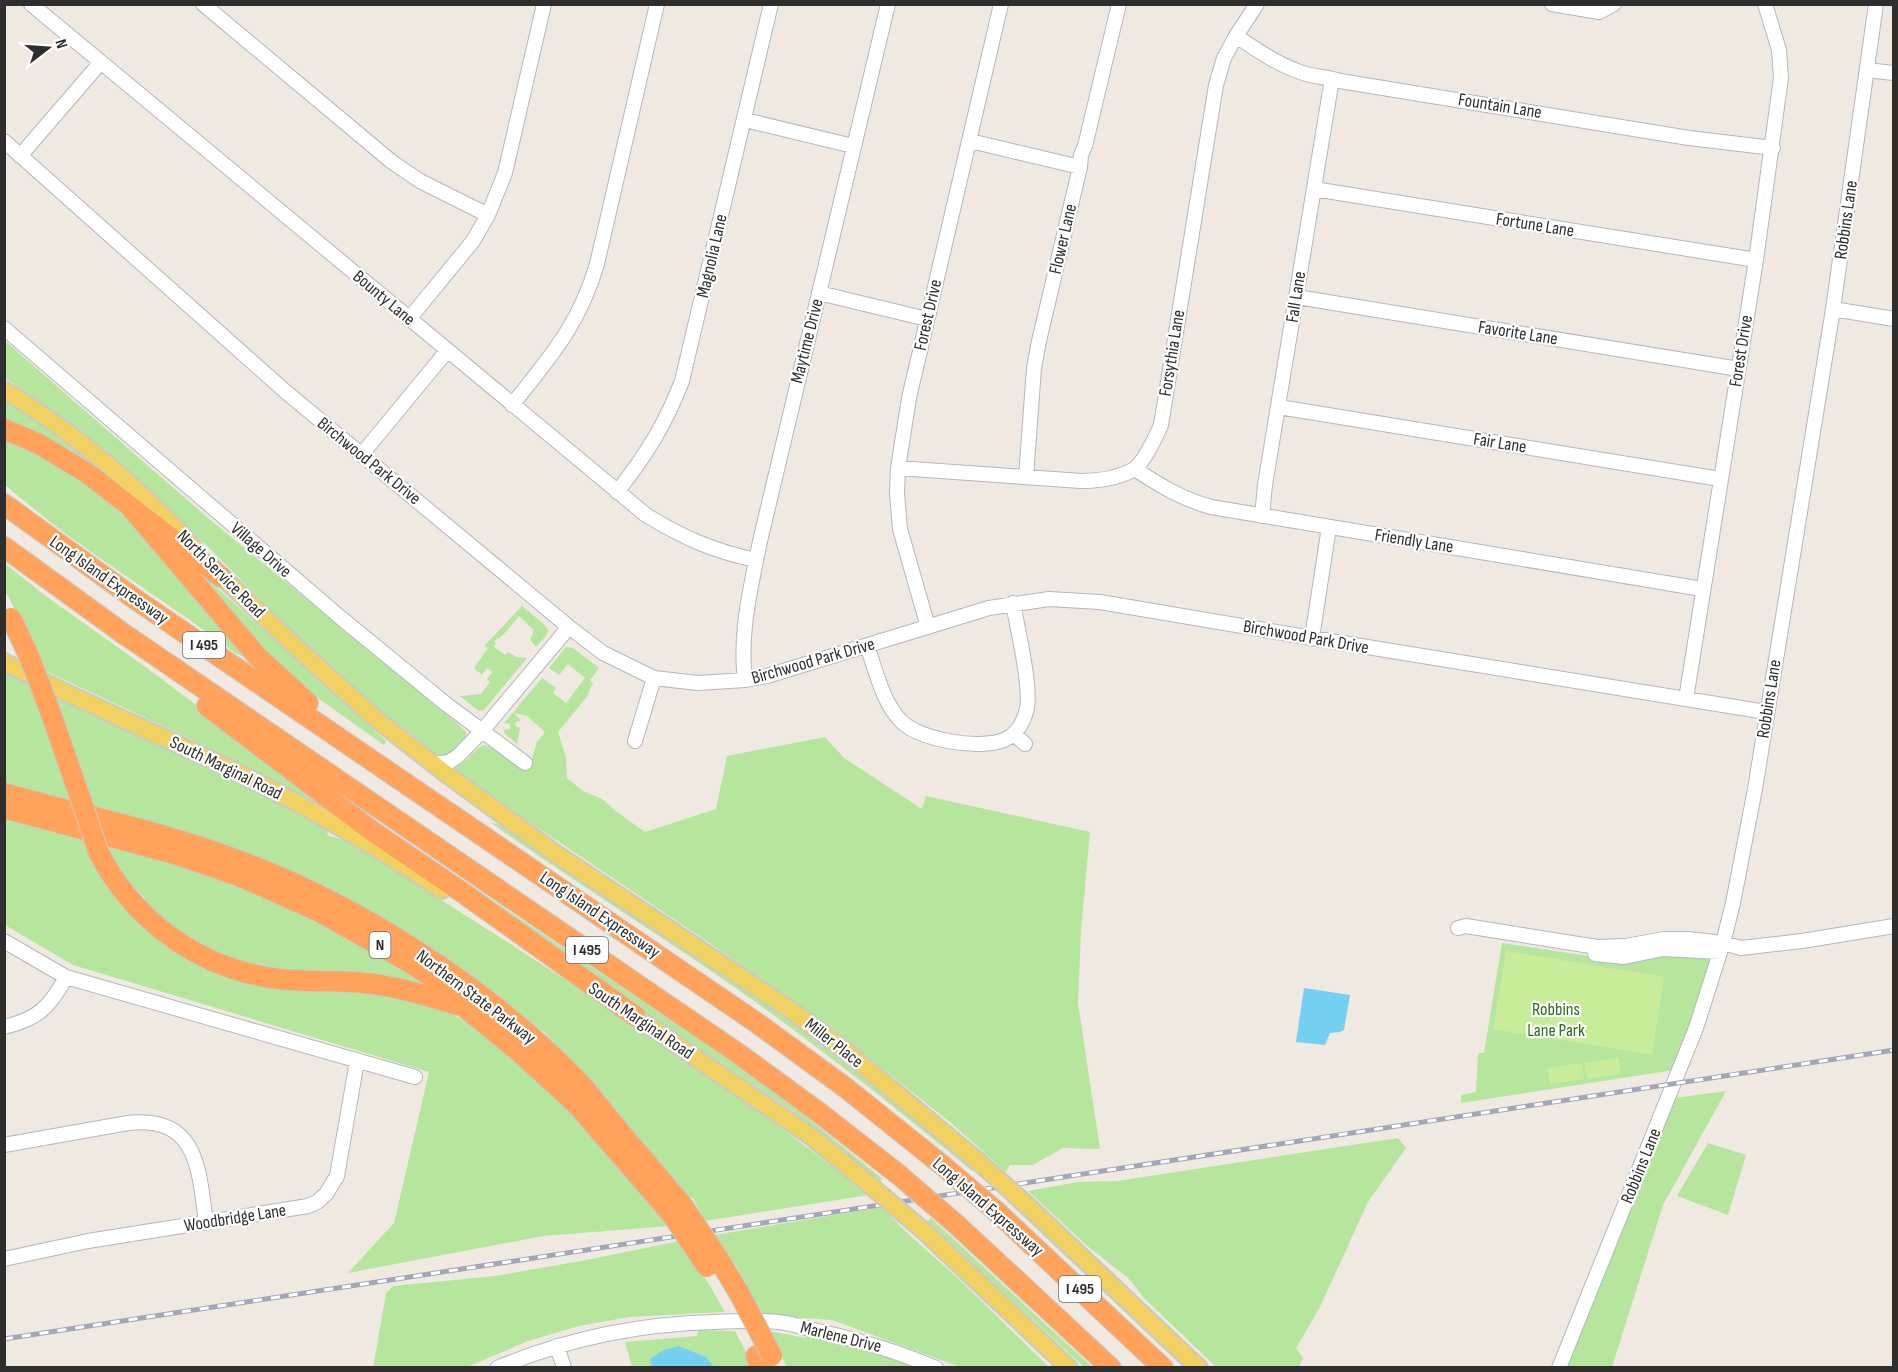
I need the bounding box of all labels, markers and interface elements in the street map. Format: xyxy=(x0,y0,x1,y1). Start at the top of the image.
north arrow xyxy=(18,18,78,78)
text: N xyxy=(51,37,71,51)
street label: Fountain Lane xyxy=(1457,89,1543,123)
street label: Robbins Lane xyxy=(1830,179,1862,261)
street label: Flower Lane xyxy=(1045,202,1081,276)
street label: Fortune Lane xyxy=(1494,208,1576,242)
street label: Magnolia Lane xyxy=(692,212,732,300)
street label: Bounty Lane xyxy=(349,266,419,330)
street label: Fall Lane xyxy=(1282,270,1310,324)
street label: Forest Drive xyxy=(910,277,946,353)
street label: Maytime Drive xyxy=(786,296,828,386)
street label: Forsythia Lane xyxy=(1155,308,1189,398)
street label: Forest Drive xyxy=(1725,314,1757,388)
street label: Favorite Lane xyxy=(1477,316,1559,350)
street label: Birchwood Park Drive xyxy=(313,413,425,509)
street label: Fair Lane xyxy=(1472,428,1528,458)
street label: Village Drive xyxy=(226,518,296,582)
street label: Friendly Lane xyxy=(1373,524,1455,558)
street label: North Service Road xyxy=(173,526,269,622)
street label: Long Island Expressway xyxy=(46,531,172,629)
street label: Birchwood Park Drive xyxy=(1242,616,1370,658)
road number: I 495 xyxy=(183,632,225,658)
street label: Birchwood Park Drive xyxy=(749,633,877,689)
street label: Robbins Lane xyxy=(1752,658,1786,740)
street label: South Marginal Road xyxy=(166,732,286,804)
street label: Long Island Expressway xyxy=(536,867,664,963)
road number: N xyxy=(370,932,391,958)
road number: I 495 xyxy=(566,937,608,963)
street label: Northern State Parkway xyxy=(412,945,540,1049)
street label: South Marginal Road xyxy=(584,978,698,1064)
park label: Robbins Lane Park xyxy=(1527,999,1585,1041)
street label: Miller Place xyxy=(801,1014,867,1072)
street label: Robbins Lane xyxy=(1616,1125,1666,1207)
street label: Long Island Expressway xyxy=(928,1153,1048,1261)
street label: Woodbridge Lane xyxy=(182,1200,288,1236)
road number: I 495 xyxy=(1059,1276,1101,1302)
street label: Marlene Drive xyxy=(798,1317,884,1357)

